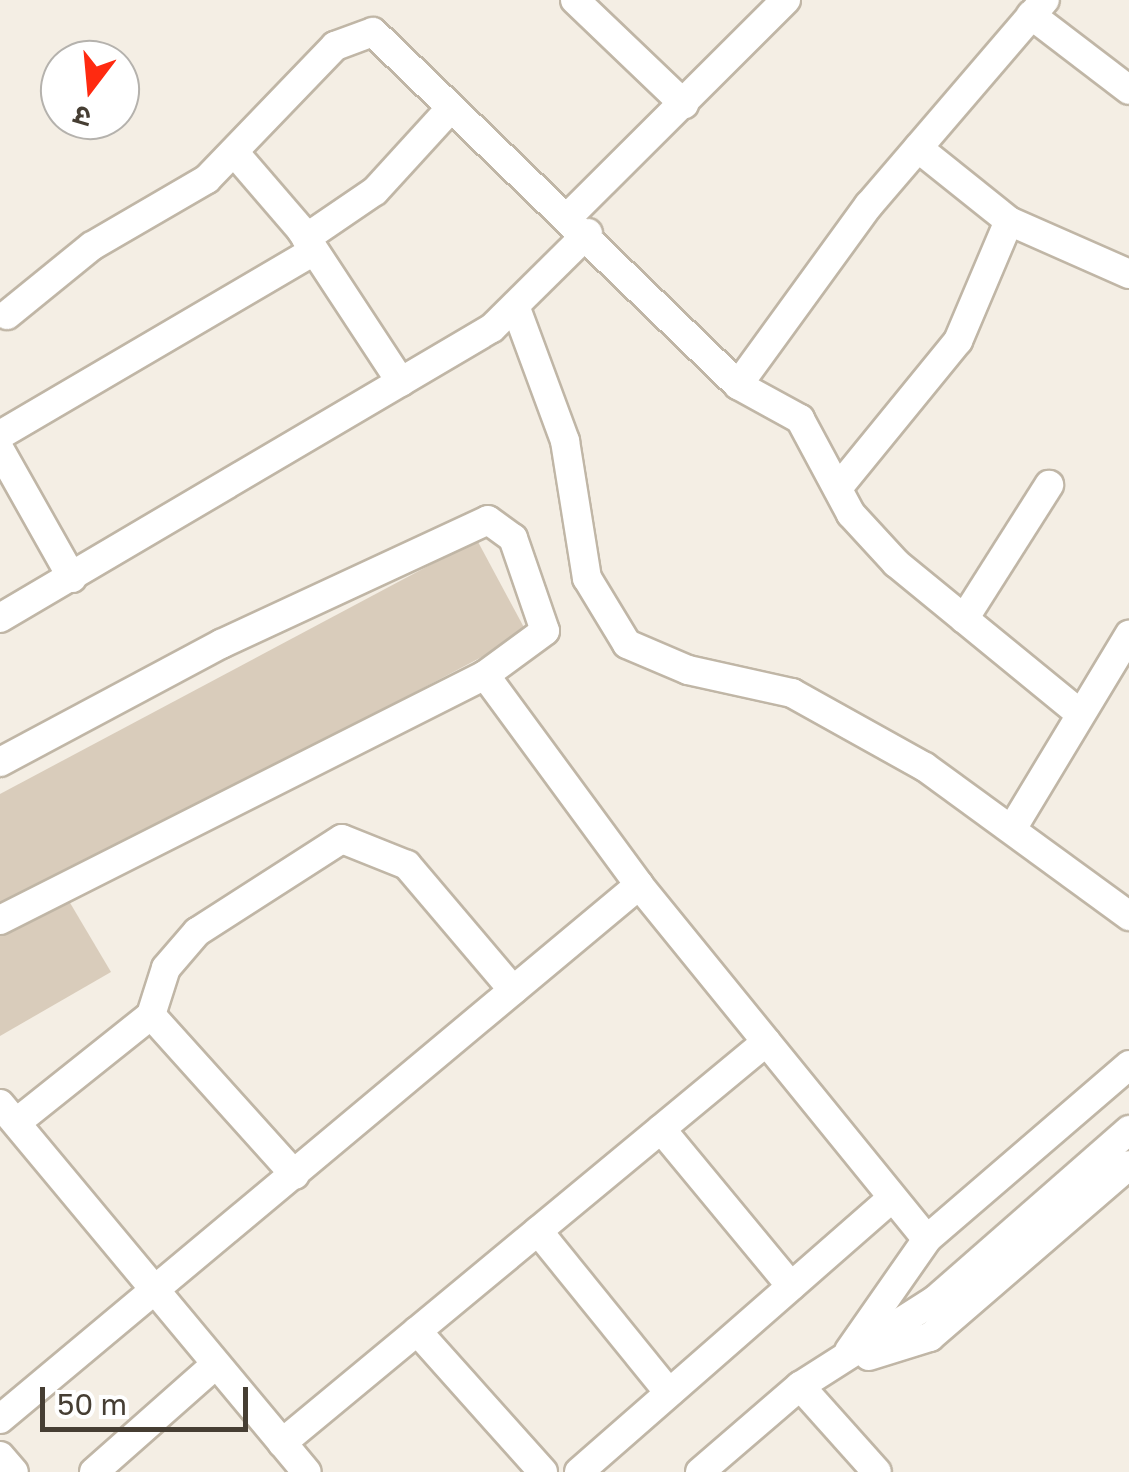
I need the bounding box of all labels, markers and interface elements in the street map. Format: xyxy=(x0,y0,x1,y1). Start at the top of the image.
north arrow xyxy=(40,40,140,140)
text: उ xyxy=(70,99,95,136)
scale bar xyxy=(45,1367,252,1429)
text: 50 m xyxy=(57,1386,127,1422)

